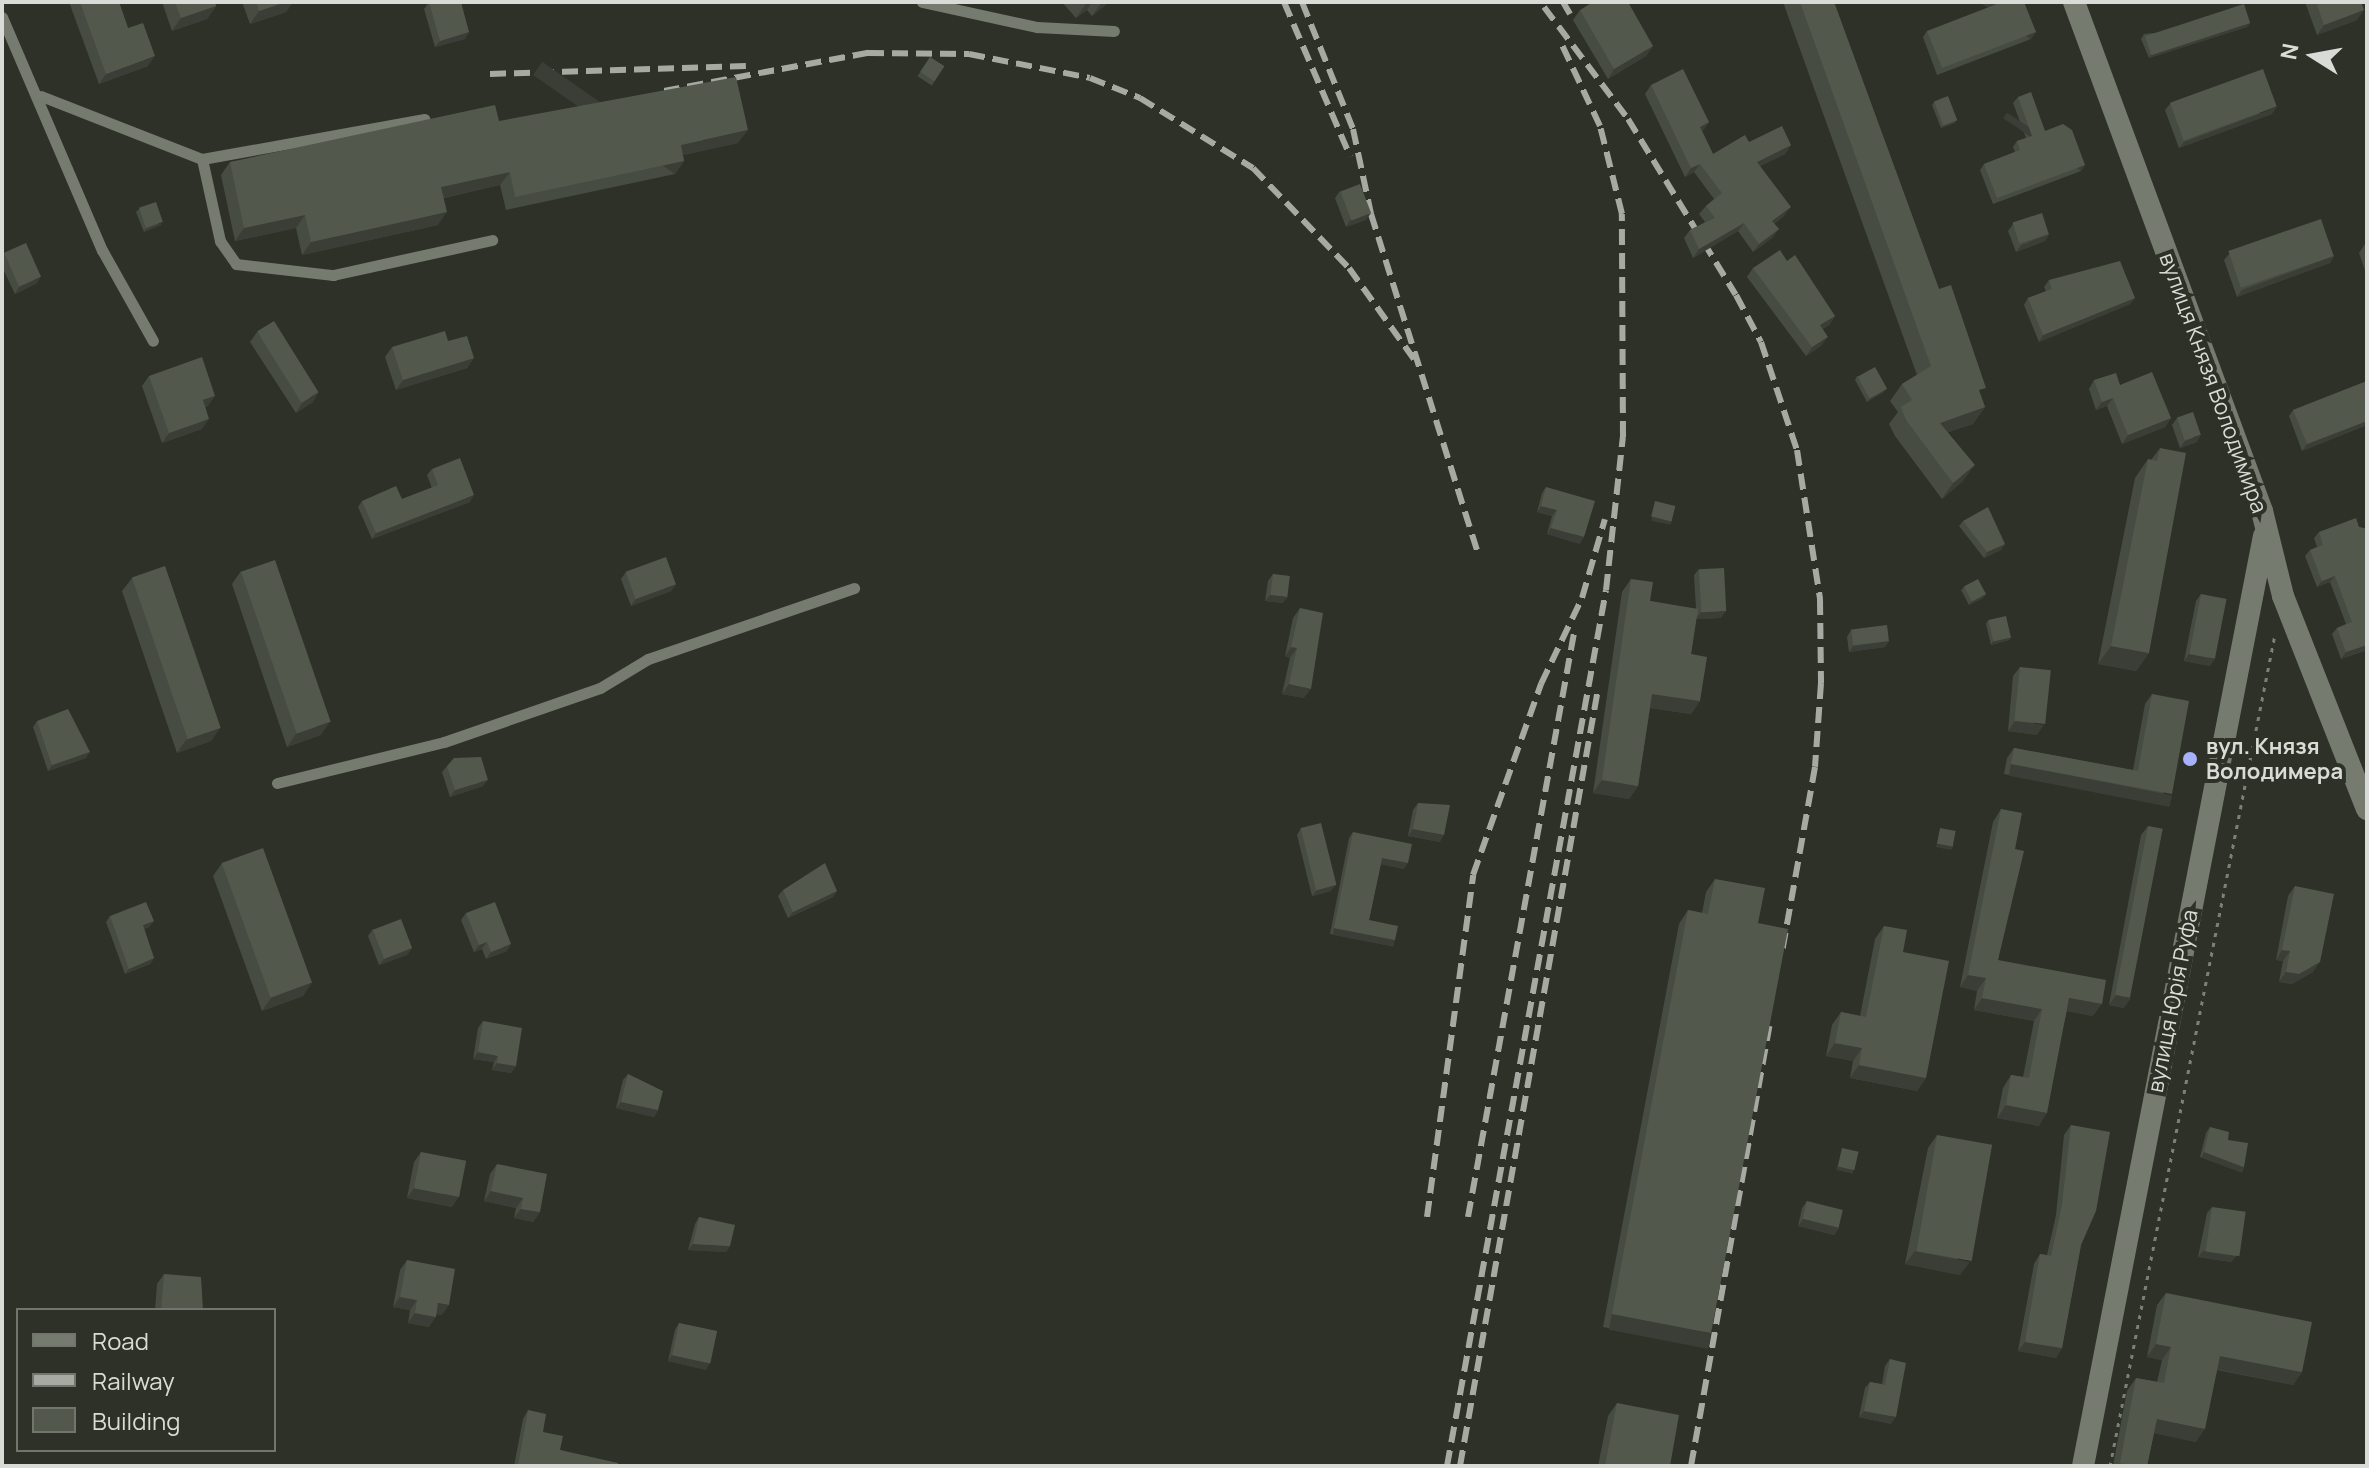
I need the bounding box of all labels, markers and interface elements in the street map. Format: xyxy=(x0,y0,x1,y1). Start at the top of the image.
north arrow xyxy=(2273,16,2353,96)
text: N xyxy=(2273,41,2306,62)
street label: вулиця Князя Володимира xyxy=(2154,249,2272,517)
place label: вул. Князя Володимера xyxy=(2206,733,2343,784)
marker: вул. Князя Володимера xyxy=(2181,750,2199,768)
street label: вулиця Юрія Руфа xyxy=(2142,907,2204,1095)
legend xyxy=(16,1308,276,1452)
text: Road xyxy=(92,1324,149,1357)
text: Railway xyxy=(92,1364,175,1397)
text: Building xyxy=(92,1404,180,1437)

